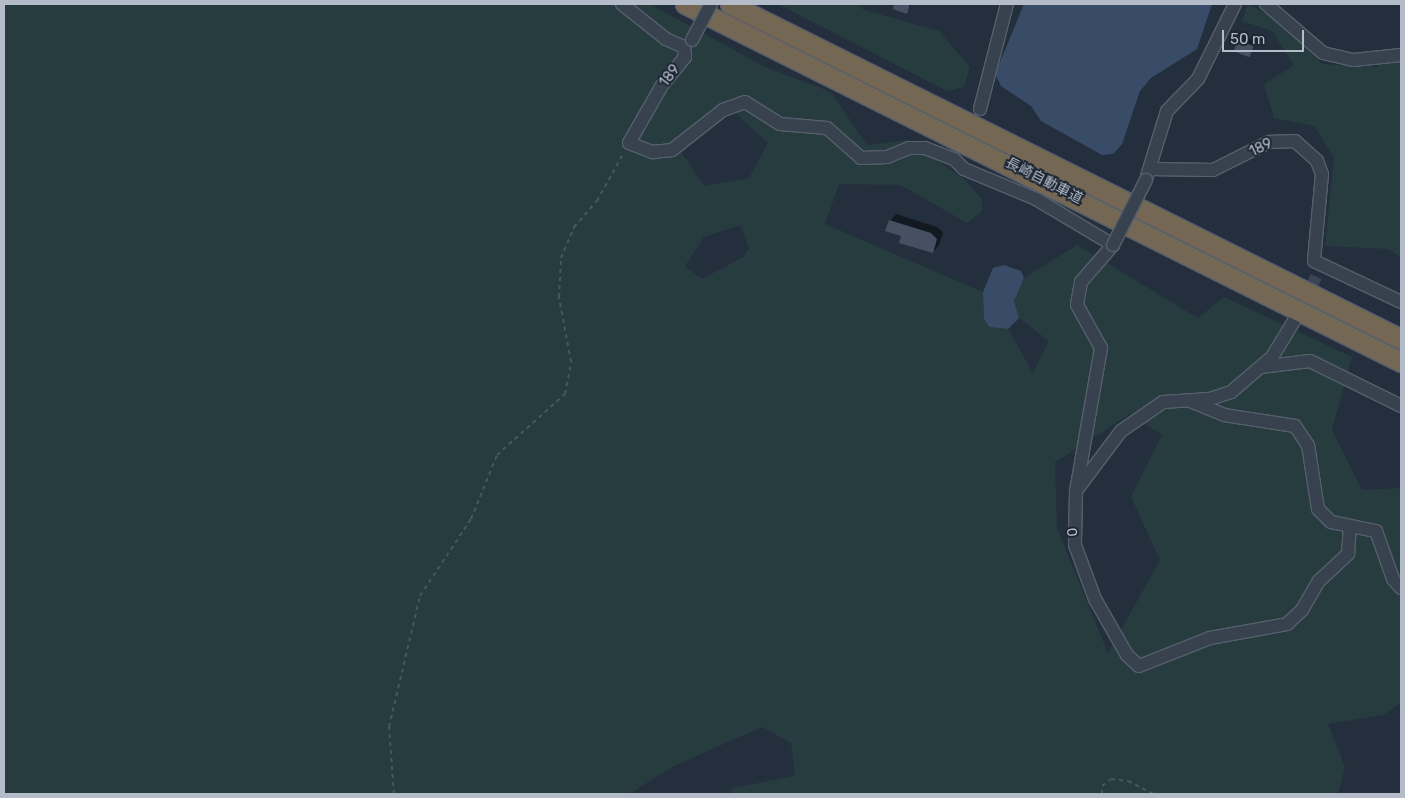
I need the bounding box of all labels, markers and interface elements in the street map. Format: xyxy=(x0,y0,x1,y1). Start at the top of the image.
scale bar xyxy=(1225,20,1308,52)
text: 50 m xyxy=(1230,30,1265,48)
street label: 189 xyxy=(656,62,684,90)
street label: 189 xyxy=(1247,135,1275,161)
street label: 長崎自動車道 xyxy=(1003,154,1085,208)
street label: 0 xyxy=(1064,527,1082,537)

